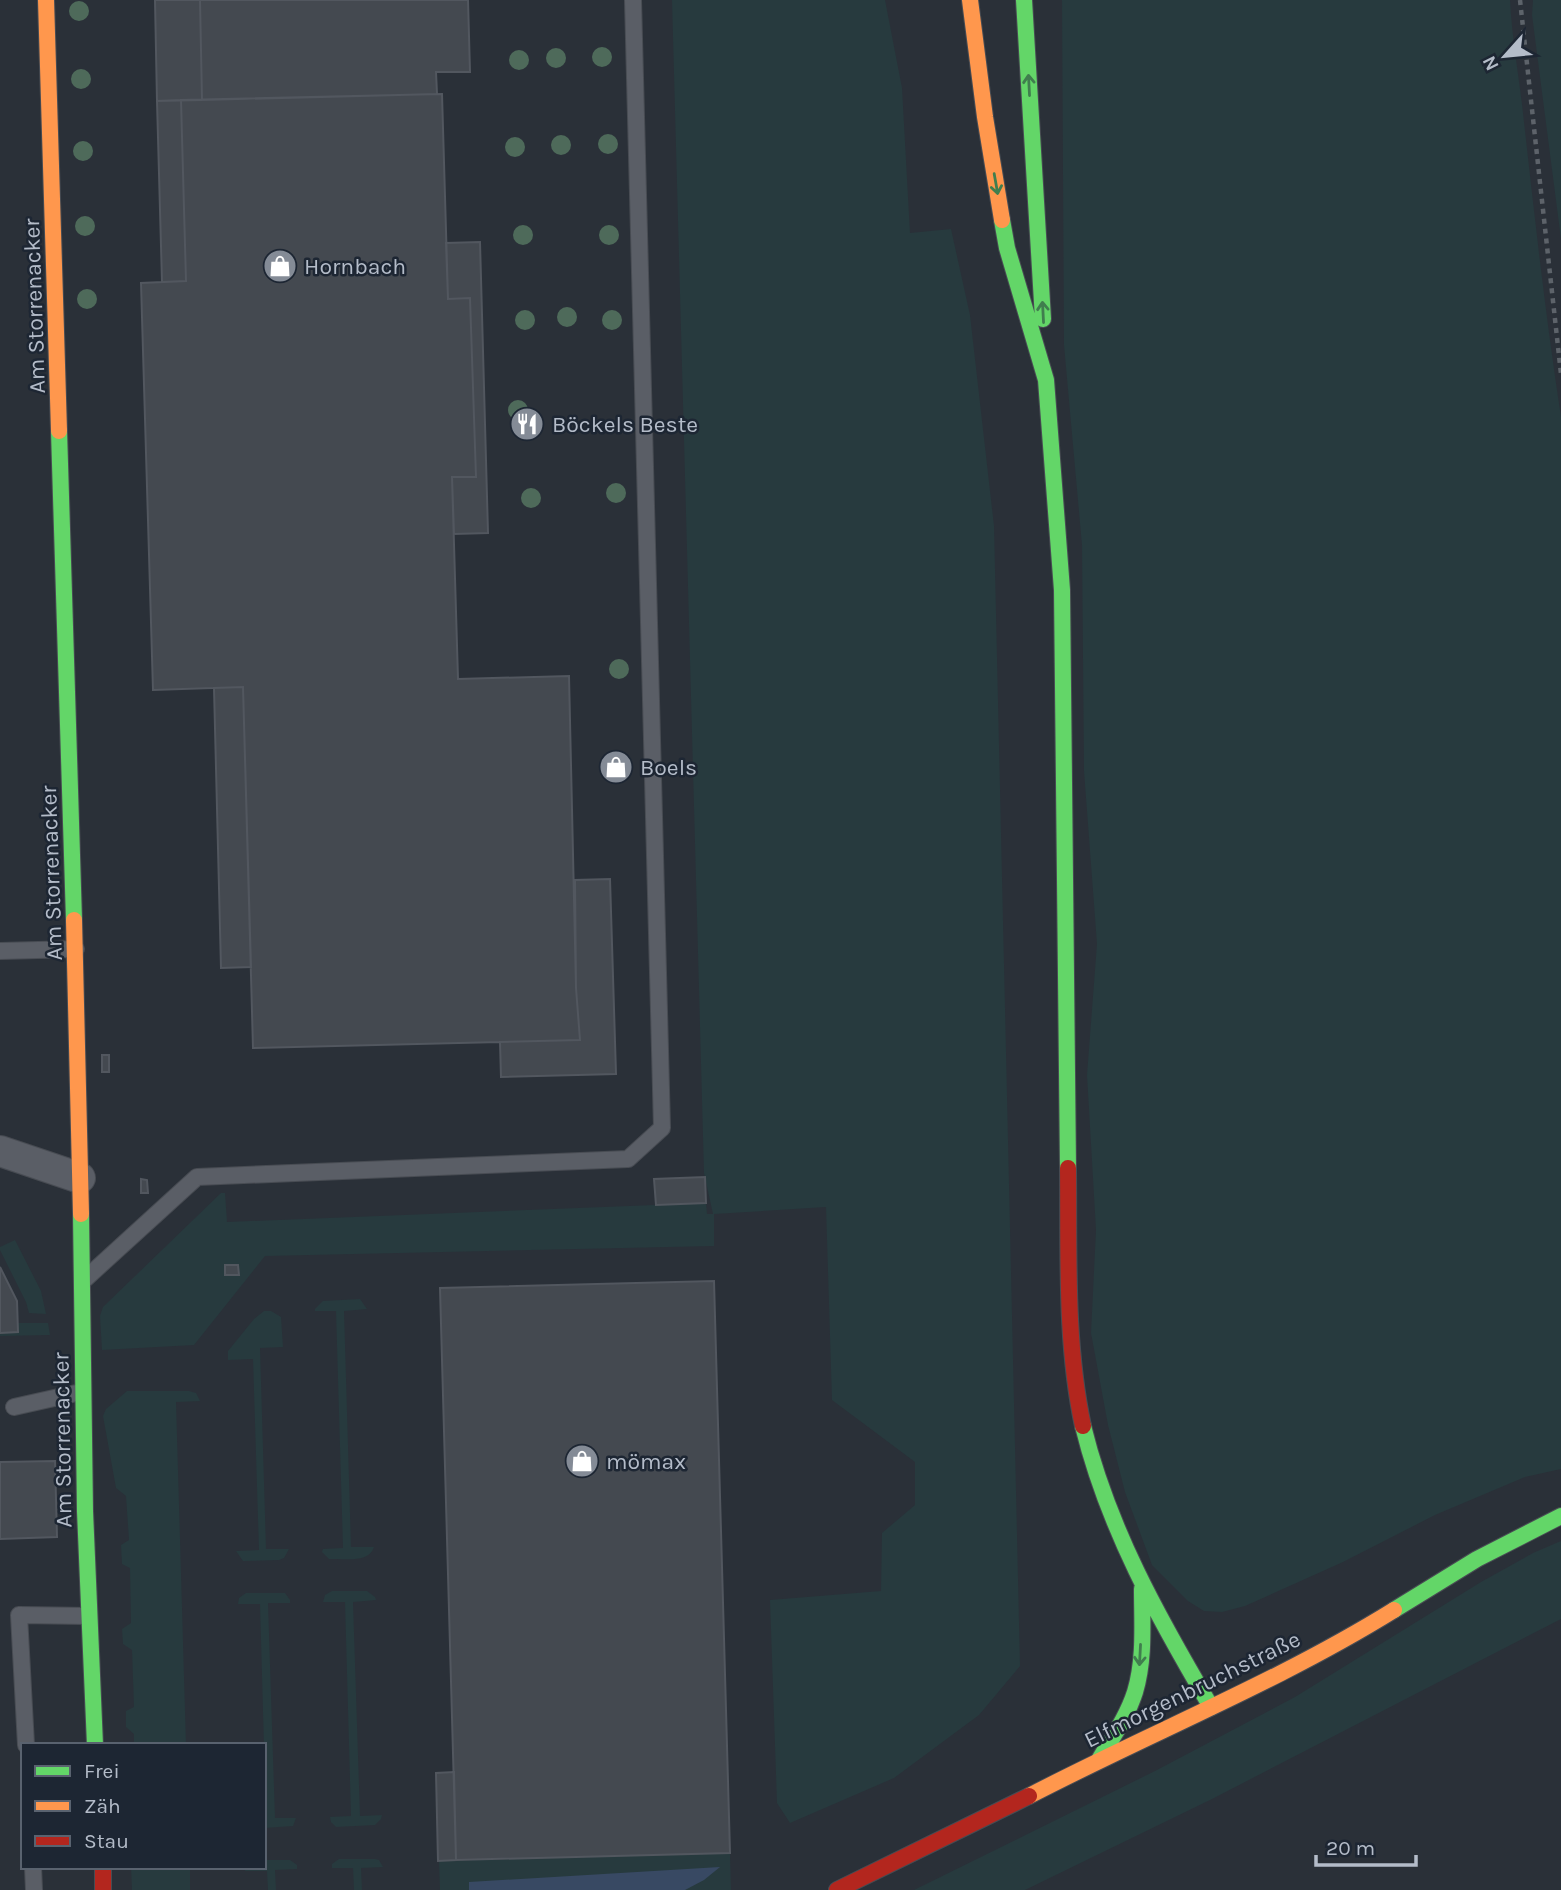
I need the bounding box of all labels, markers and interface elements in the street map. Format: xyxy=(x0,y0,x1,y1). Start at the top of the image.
north arrow xyxy=(1470,21,1540,91)
text: N xyxy=(1478,52,1504,74)
one-way arrow xyxy=(1022,74,1035,97)
one-way arrow xyxy=(990,172,1003,195)
street label: Am Storrenacker xyxy=(18,217,51,394)
shop icon: Hornbach xyxy=(261,247,299,285)
place label: Hornbach xyxy=(304,253,406,280)
one-way arrow xyxy=(1036,301,1049,324)
restaurant icon: Böckels Beste xyxy=(508,405,546,443)
place label: Böckels Beste xyxy=(552,411,698,438)
shop icon: Boels xyxy=(597,748,635,786)
place label: Boels xyxy=(640,754,697,781)
street label: Am Storrenacker xyxy=(35,784,68,961)
street label: Am Storrenacker xyxy=(47,1351,78,1528)
shop icon: mömax xyxy=(563,1442,601,1480)
place label: mömax xyxy=(606,1448,686,1475)
street label: Elfmorgenbruchstraße xyxy=(1080,1625,1305,1754)
one-way arrow xyxy=(1134,1643,1147,1666)
legend xyxy=(21,1743,266,1869)
text: Frei xyxy=(84,1759,120,1783)
text: Zäh xyxy=(84,1794,121,1818)
scale bar xyxy=(1316,1824,1416,1868)
text: Stau xyxy=(84,1829,129,1853)
text: 20 m xyxy=(1326,1836,1375,1860)

